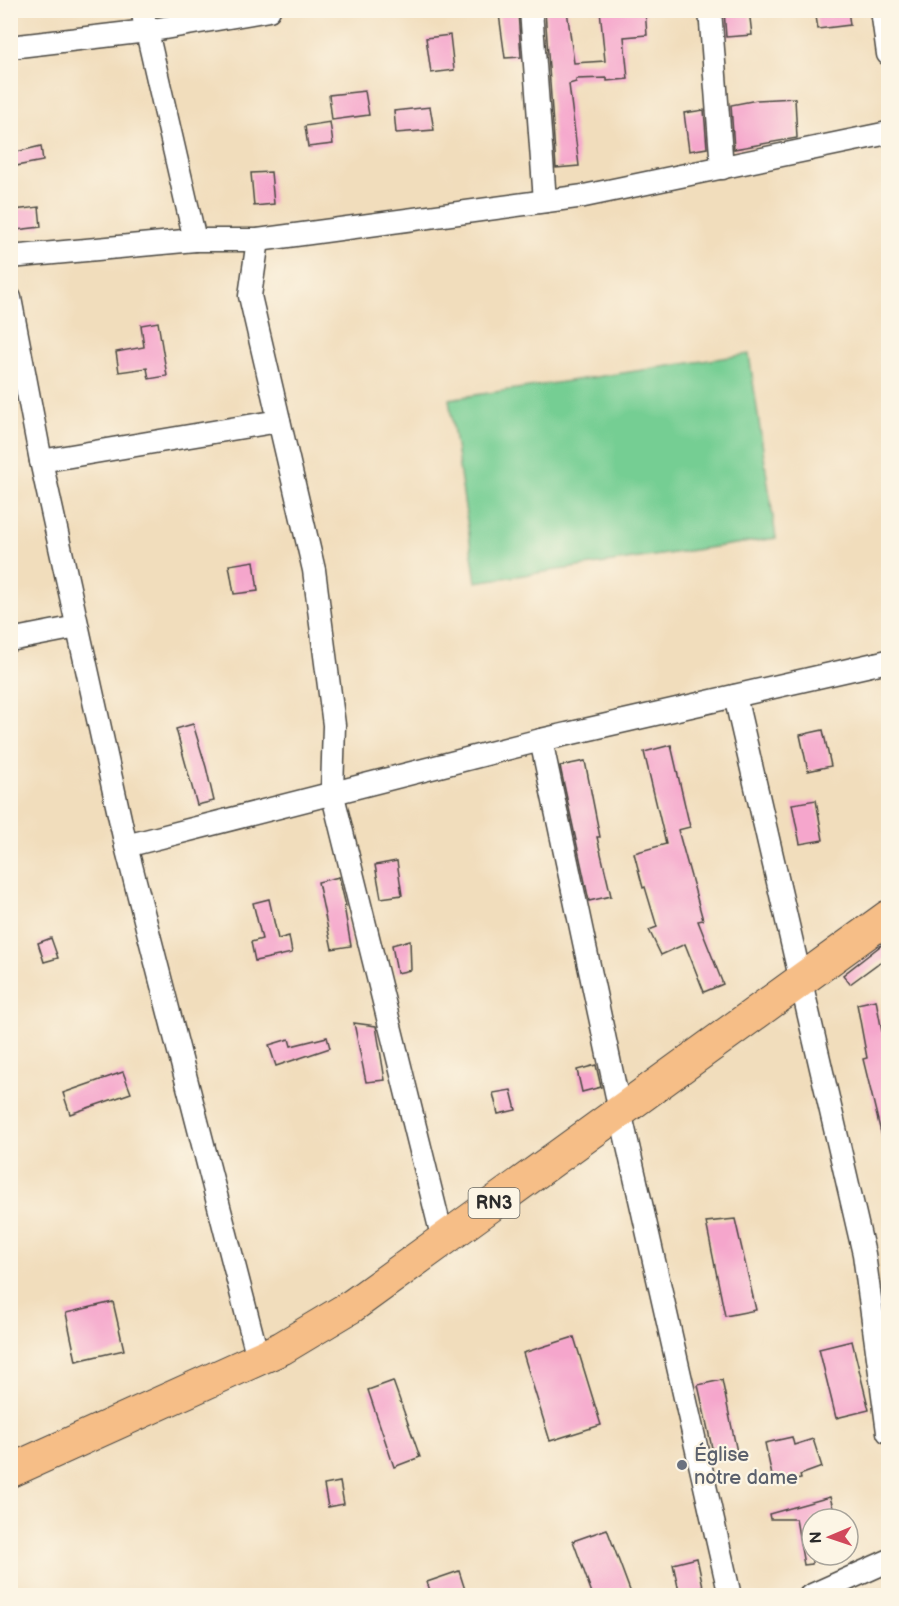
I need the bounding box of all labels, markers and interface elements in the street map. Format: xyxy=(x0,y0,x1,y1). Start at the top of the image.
road number: RN3 xyxy=(468,1188,520,1218)
place label: Église notre dame xyxy=(694,1442,798,1490)
marker: Église notre dame xyxy=(675,1458,689,1472)
north arrow xyxy=(800,1507,860,1567)
text: N xyxy=(807,1531,826,1544)

